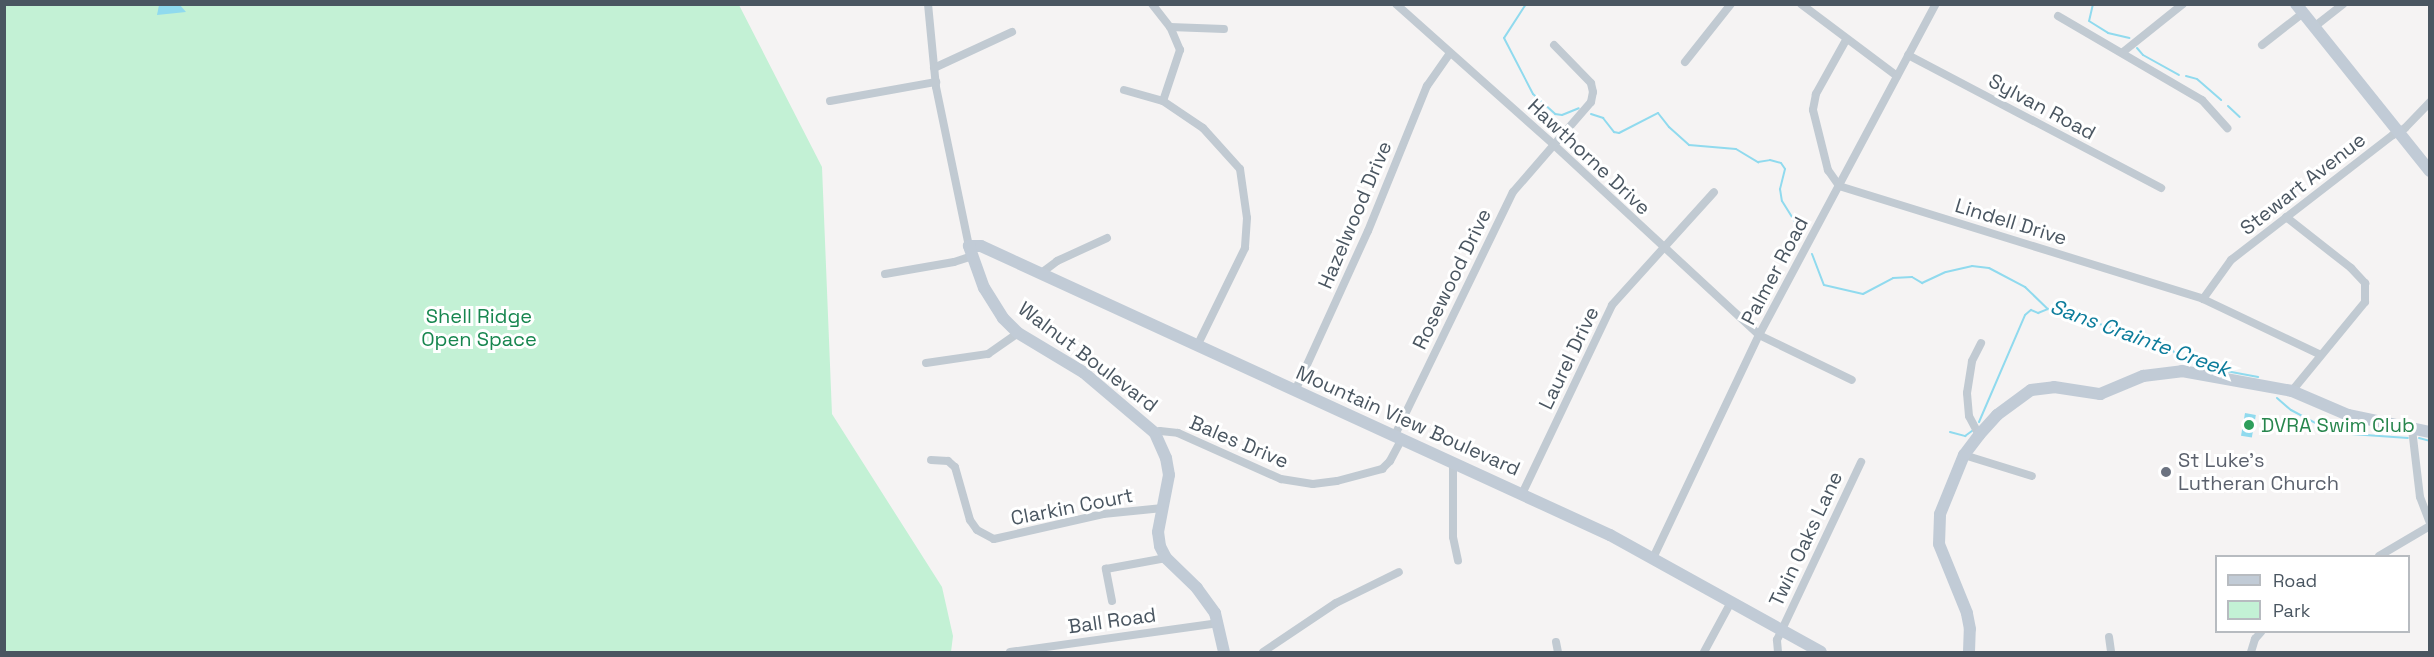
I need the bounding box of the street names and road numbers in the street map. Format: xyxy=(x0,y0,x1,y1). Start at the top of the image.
street label: Sylvan Road xyxy=(1984,69,2100,145)
street label: Hawthorne Drive xyxy=(1523,94,1655,220)
street label: Stewart Avenue xyxy=(2235,128,2371,240)
street label: Hazelwood Drive xyxy=(1313,138,1397,292)
street label: Lindell Drive xyxy=(1952,194,2070,250)
street label: Rosewood Drive xyxy=(1408,205,1496,353)
street label: Palmer Road xyxy=(1736,213,1814,329)
street label: Walnut Boulevard xyxy=(1013,297,1163,417)
street label: Laurel Drive xyxy=(1534,303,1604,413)
street label: Mountain View Boulevard xyxy=(1292,361,1524,481)
street label: Bales Drive xyxy=(1186,410,1292,474)
street label: Twin Oaks Lane xyxy=(1764,468,1848,610)
street label: Clarkin Court xyxy=(1009,483,1135,531)
street label: Ball Road xyxy=(1066,603,1158,639)

